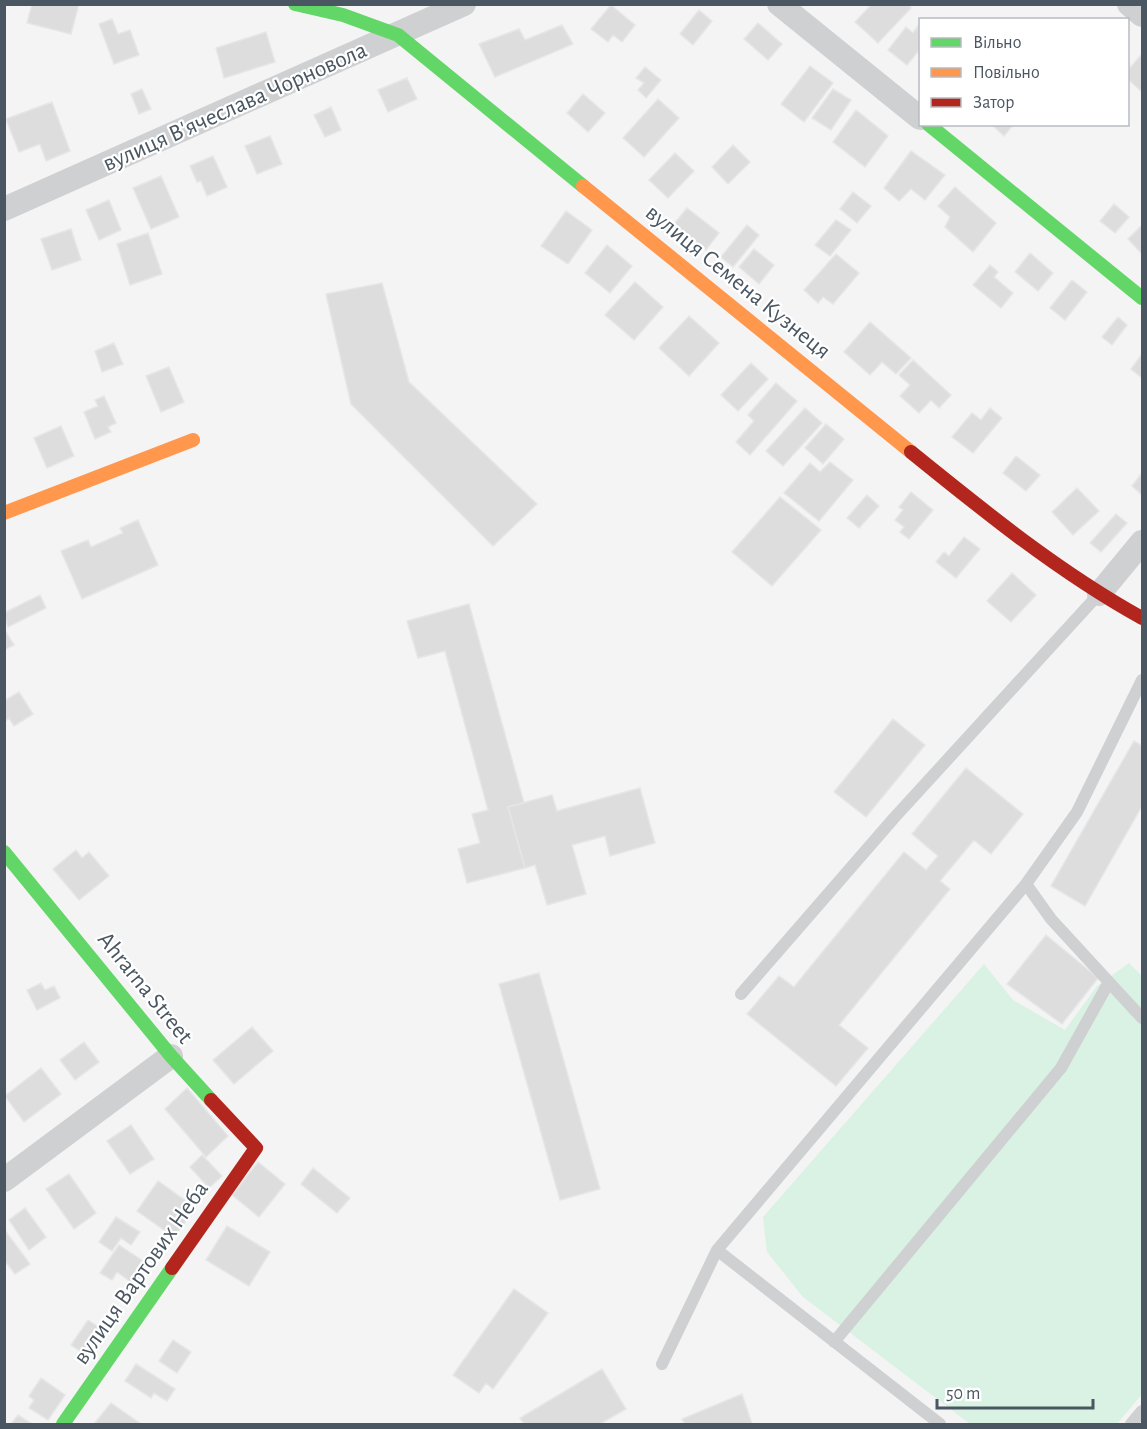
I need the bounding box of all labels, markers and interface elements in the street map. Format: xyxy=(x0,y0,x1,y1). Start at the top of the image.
legend xyxy=(919,18,1129,126)
text: Вільно xyxy=(973,34,1021,52)
street label: вулиця В'ячеслава Чорновола xyxy=(99,38,371,176)
text: Повільно xyxy=(973,64,1040,82)
text: Затор xyxy=(973,94,1014,112)
street label: вулиця Семена Кузнеця xyxy=(641,200,835,364)
street label: Ahrarna Street xyxy=(93,928,197,1049)
street label: вулиця Вартових Неба xyxy=(69,1177,213,1369)
scale bar xyxy=(937,1372,1093,1410)
text: 50 m xyxy=(946,1385,980,1403)

